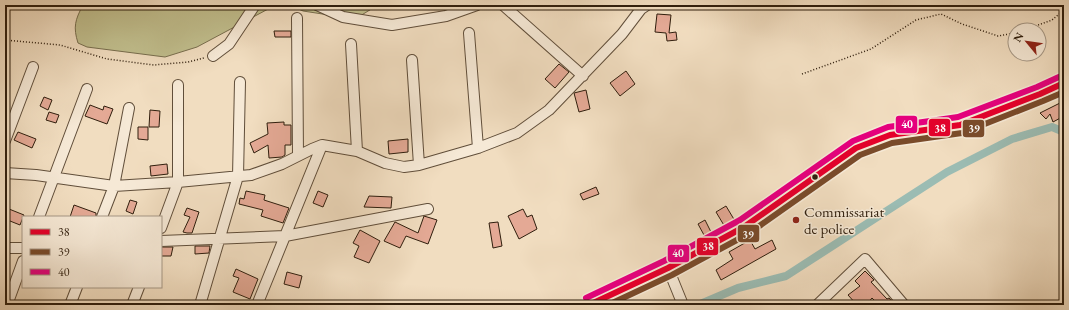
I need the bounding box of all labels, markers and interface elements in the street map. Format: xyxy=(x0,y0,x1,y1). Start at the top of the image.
north arrow xyxy=(1007,22,1047,62)
text: N xyxy=(1010,30,1027,44)
line badge: 40 xyxy=(895,115,918,134)
text: 40 xyxy=(901,117,913,131)
line badge: 38 xyxy=(928,118,951,137)
line badge: 39 xyxy=(962,119,985,138)
text: 38 xyxy=(934,121,946,135)
text: 39 xyxy=(968,121,980,135)
unlabelled marker xyxy=(810,172,820,182)
place label: Commissariat de police xyxy=(804,202,884,238)
marker: Commissariat de police xyxy=(791,215,801,225)
legend xyxy=(22,216,162,288)
text: 38 xyxy=(58,224,70,240)
line badge: 39 xyxy=(737,224,760,243)
text: 39 xyxy=(742,227,754,241)
line badge: 38 xyxy=(696,237,719,256)
text: 38 xyxy=(702,239,714,253)
text: 39 xyxy=(58,244,70,260)
line badge: 40 xyxy=(667,244,690,263)
text: 40 xyxy=(672,246,684,260)
text: 40 xyxy=(58,264,70,280)

